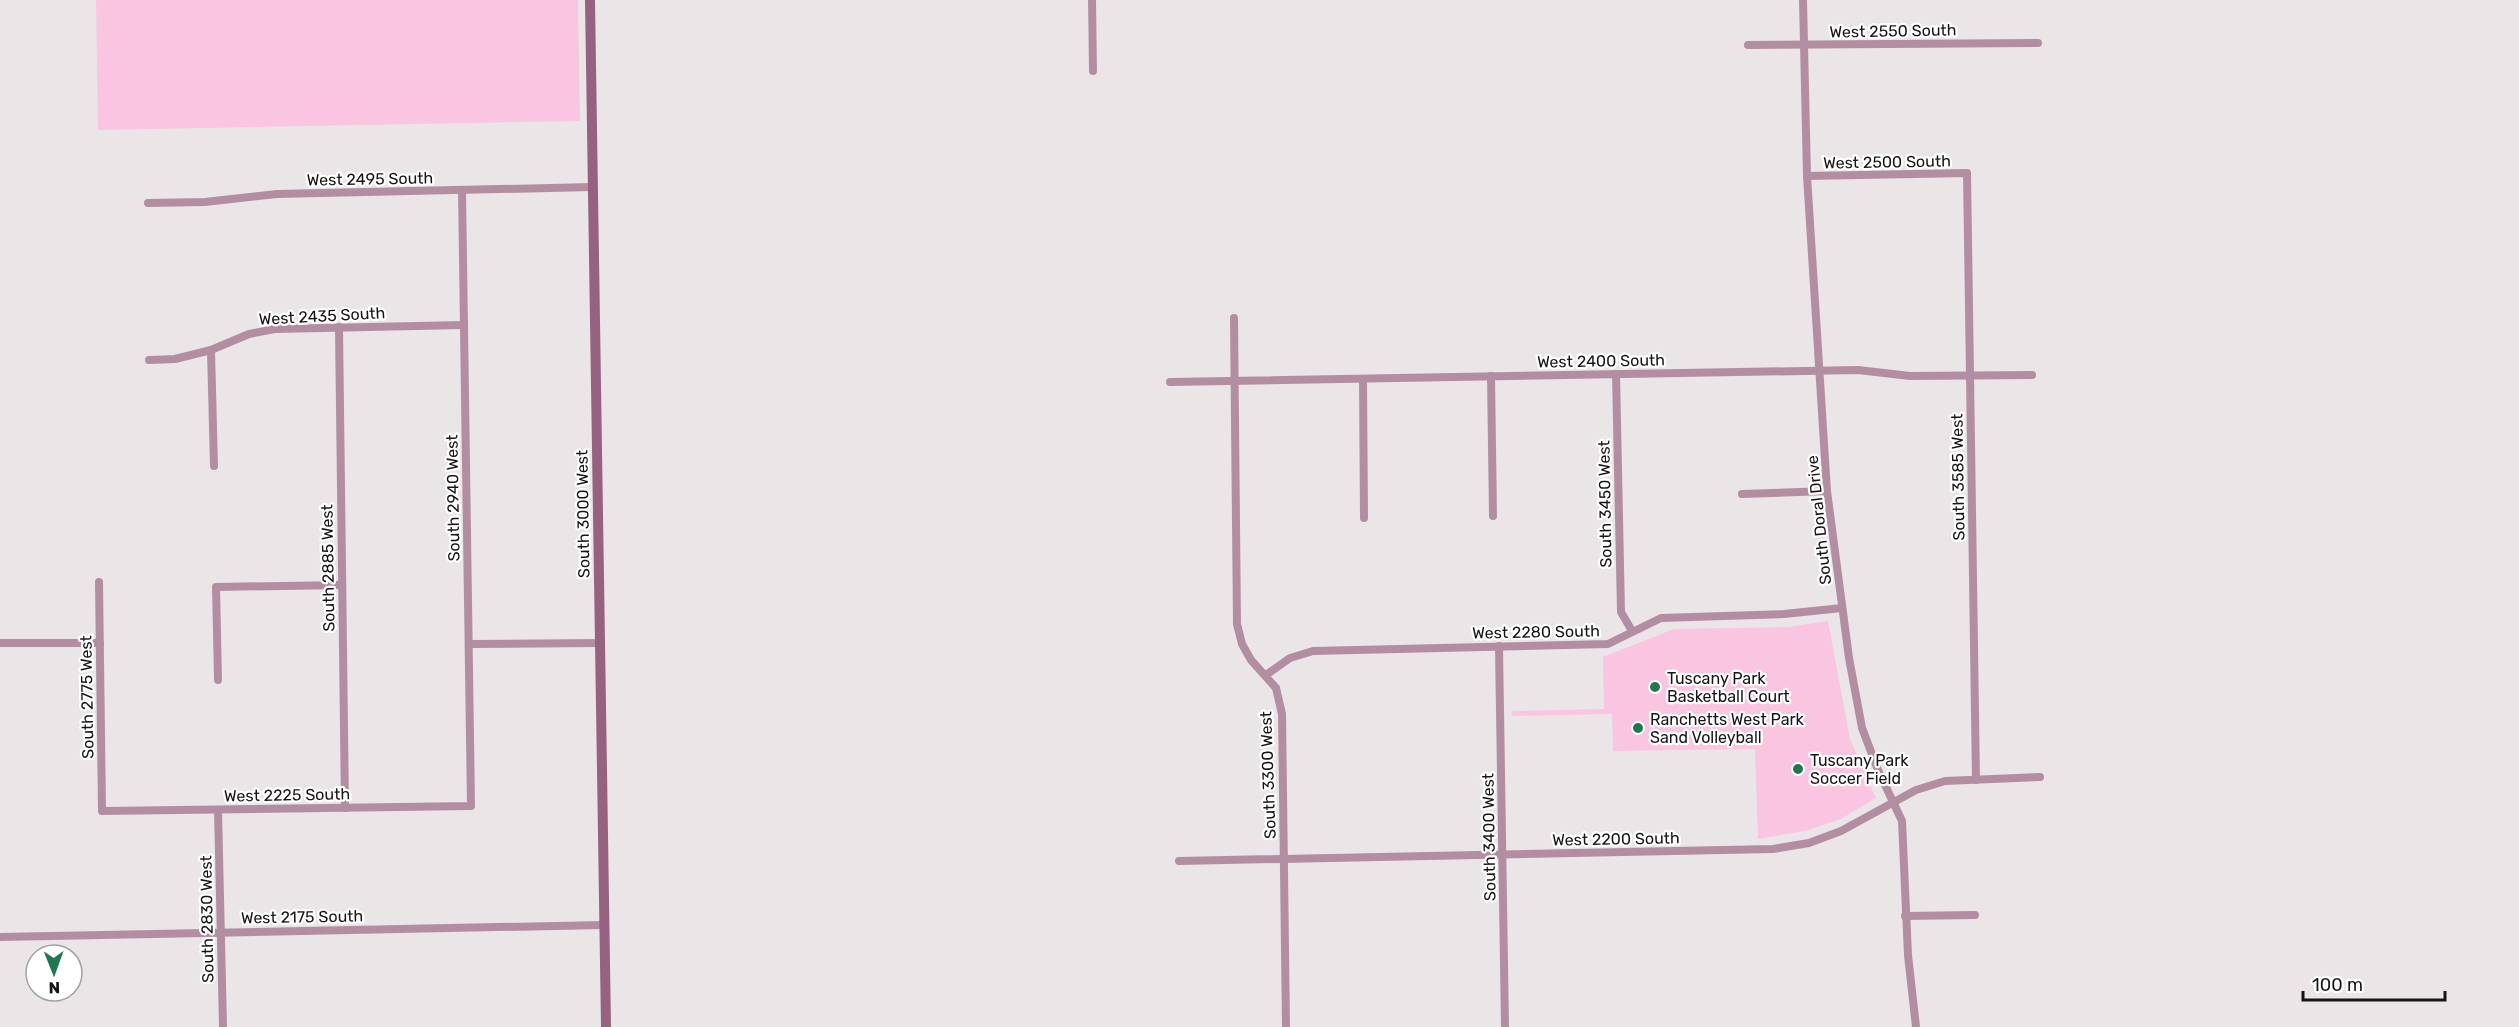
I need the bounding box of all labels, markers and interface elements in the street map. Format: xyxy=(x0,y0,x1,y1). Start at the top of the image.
street label: West 2550 South xyxy=(1829,20,1957,42)
street label: West 2500 South xyxy=(1823,151,1951,173)
street label: West 2495 South xyxy=(307,168,433,190)
street label: West 2435 South xyxy=(258,303,386,329)
street label: West 2400 South xyxy=(1537,350,1665,372)
street label: South 3585 West xyxy=(1947,413,1969,541)
street label: South 2940 West xyxy=(442,434,464,562)
street label: South 3450 West xyxy=(1594,440,1616,568)
street label: South 3000 West xyxy=(572,450,594,578)
street label: South Doral Drive xyxy=(1803,454,1835,586)
street label: South 2885 West xyxy=(317,504,339,632)
street label: West 2280 South xyxy=(1472,621,1600,643)
street label: South 2775 West xyxy=(76,635,98,759)
place label: Tuscany Park Basketball Court xyxy=(1667,669,1790,706)
marker: Tuscany Park Basketball Court xyxy=(1648,680,1662,694)
place label: Ranchetts West Park Sand Volleyball xyxy=(1650,710,1805,747)
street label: South 3300 West xyxy=(1256,711,1280,839)
marker: Ranchetts West Park Sand Volleyball xyxy=(1631,721,1645,735)
place label: Tuscany Park Soccer Field xyxy=(1810,751,1909,788)
marker: Tuscany Park Soccer Field xyxy=(1791,762,1805,776)
street label: South 3400 West xyxy=(1478,773,1500,901)
street label: West 2225 South xyxy=(224,784,350,806)
street label: West 2200 South xyxy=(1552,828,1680,850)
street label: South 2830 West xyxy=(196,855,218,983)
street label: West 2175 South xyxy=(241,906,363,928)
north arrow xyxy=(24,943,84,1003)
scale bar xyxy=(2303,964,2446,1002)
text: 100 m xyxy=(2312,974,2363,996)
text: N xyxy=(48,978,60,997)

